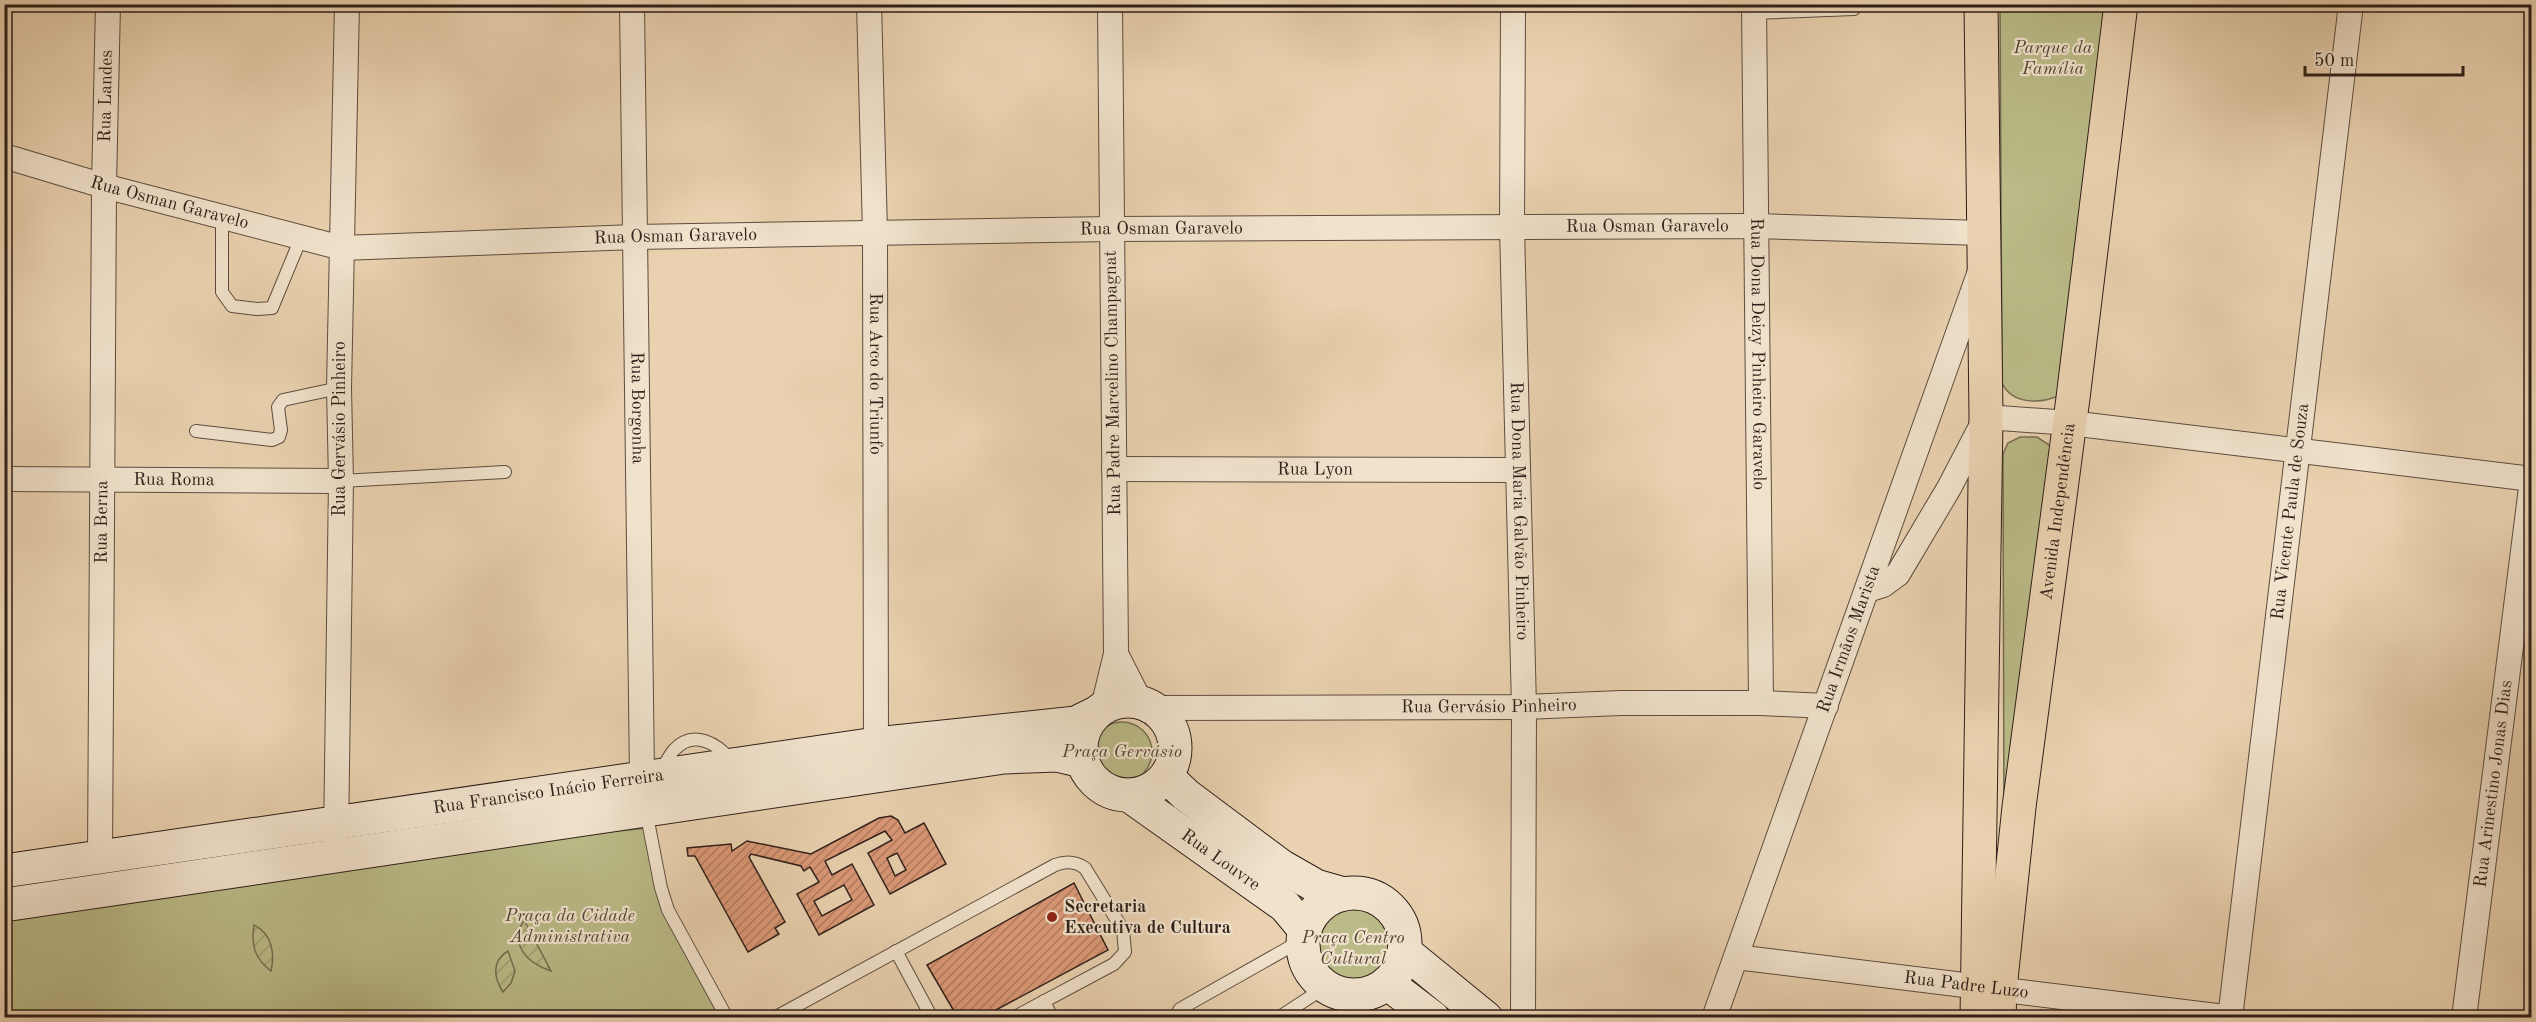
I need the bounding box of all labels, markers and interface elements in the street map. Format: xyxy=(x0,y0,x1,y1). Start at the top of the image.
park label: Parque da Família xyxy=(2013,39,2093,78)
scale bar xyxy=(2305,39,2462,77)
street label: Rua Landes xyxy=(96,49,116,143)
text: 50 m xyxy=(2314,52,2354,70)
street label: Rua Osman Garavelo xyxy=(88,173,251,232)
street label: Rua Osman Garavelo xyxy=(1566,217,1729,236)
street label: Rua Dona Deizy Pinheiro Garavelo xyxy=(1747,218,1768,490)
street label: Rua Osman Garavelo xyxy=(1080,219,1243,239)
street label: Rua Osman Garavelo xyxy=(594,226,757,248)
street label: Rua Padre Marcelino Champagnat xyxy=(1102,250,1124,516)
street label: Rua Arco do Triunfo xyxy=(866,293,884,455)
street label: Rua Gervásio Pinheiro xyxy=(331,341,349,517)
street label: Rua Borgonha xyxy=(628,352,647,464)
street label: Rua Dona Maria Galvão Pinheiro xyxy=(1507,381,1531,640)
street label: Rua Vicente Paula de Souza xyxy=(2269,402,2312,621)
street label: Avenida Independência xyxy=(2037,422,2079,601)
street label: Rua Lyon xyxy=(1277,460,1353,479)
street label: Rua Roma xyxy=(133,471,215,489)
street label: Rua Berna xyxy=(93,480,111,564)
street label: Rua Irmãos Marista xyxy=(1814,563,1883,715)
street label: Rua Arinestino Jonas Dias xyxy=(2472,679,2516,889)
street label: Rua Gervásio Pinheiro xyxy=(1401,696,1577,716)
park label: Praça Gervásio xyxy=(1061,743,1182,761)
street label: Rua Francisco Inácio Ferreira xyxy=(432,766,665,817)
street label: Rua Louvre xyxy=(1178,826,1263,894)
place label: Secretaria Executiva de Cultura xyxy=(1064,898,1231,937)
park label: Praça da Cidade Administrativa xyxy=(504,907,635,946)
marker: Secretaria Executiva de Cultura xyxy=(1045,910,1059,924)
park label: Praça Centro Cultural xyxy=(1300,929,1405,968)
street label: Rua Padre Luzo xyxy=(1903,969,2030,1002)

